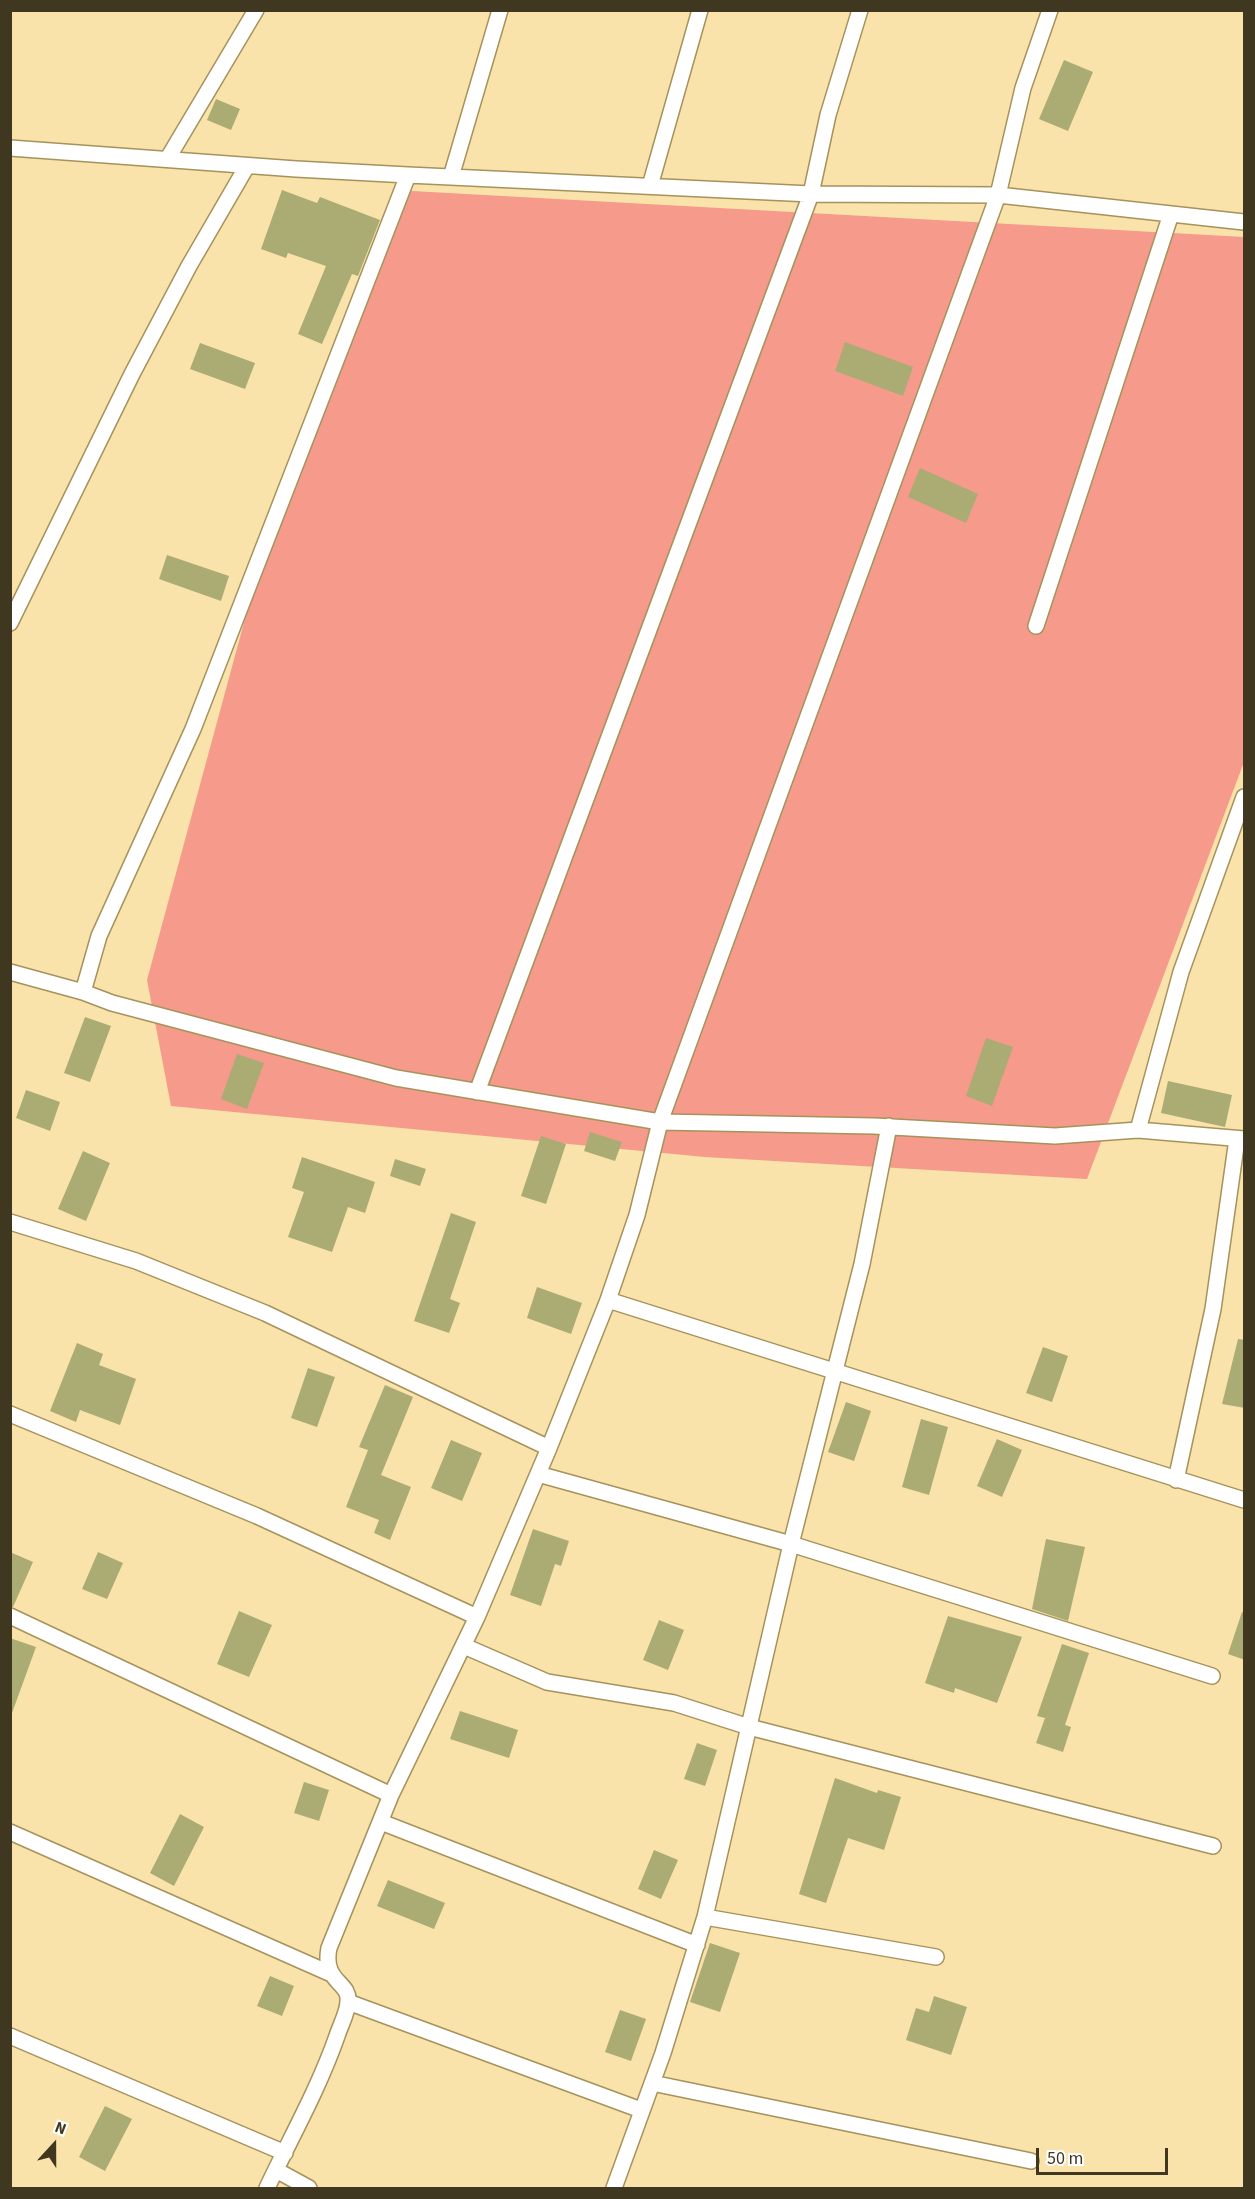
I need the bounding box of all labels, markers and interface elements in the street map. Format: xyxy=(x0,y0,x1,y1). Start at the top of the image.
north arrow xyxy=(24,2115,84,2175)
text: N xyxy=(52,2116,69,2140)
scale bar xyxy=(1039,2136,1171,2174)
text: 50 m xyxy=(1047,2146,1083,2171)

